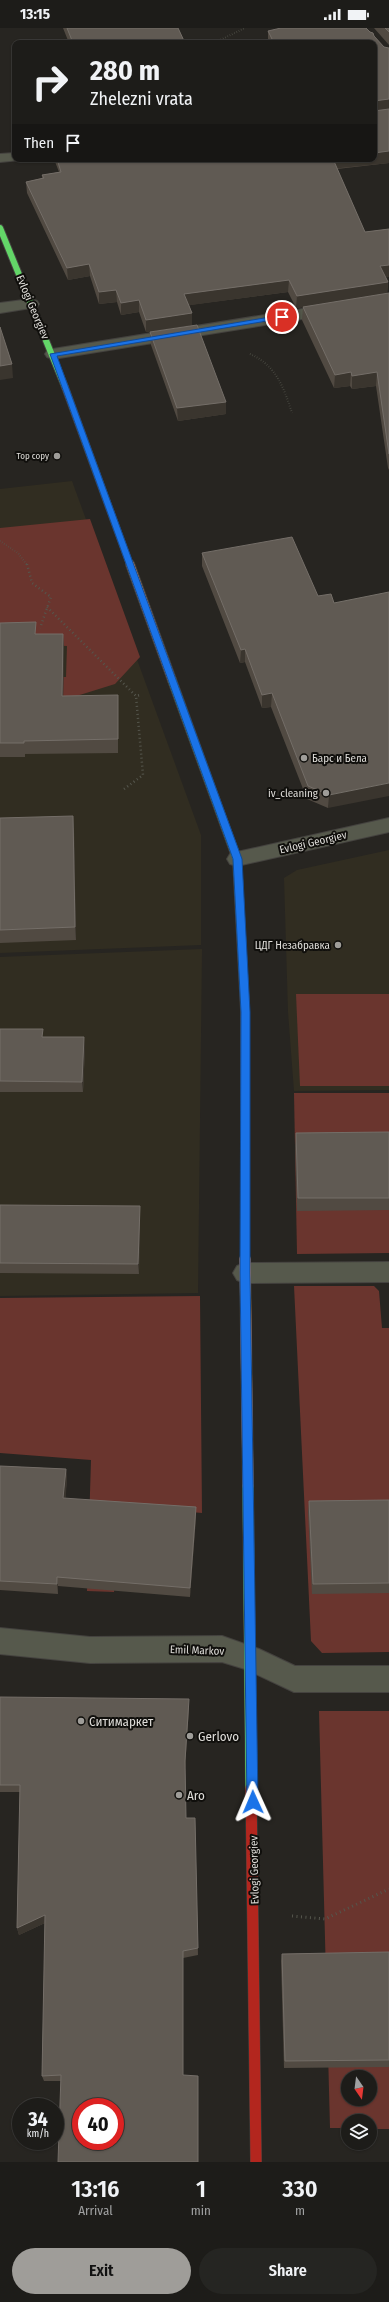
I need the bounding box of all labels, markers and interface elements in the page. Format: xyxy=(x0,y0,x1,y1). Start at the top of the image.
text: 13:15 xyxy=(20,5,50,23)
text: 280 m xyxy=(90,54,160,87)
icon: right xyxy=(24,56,76,108)
text: Zhelezni vrata xyxy=(90,88,193,110)
icon: arrive xyxy=(62,132,84,154)
text: Then xyxy=(24,134,54,152)
street label: Evlogi Georgiev xyxy=(13,273,52,341)
pin xyxy=(265,300,299,334)
icon: arrive xyxy=(271,306,293,328)
place label: Top copy xyxy=(17,451,49,461)
marker: Top copy xyxy=(52,451,62,461)
place label: Барс и Бела xyxy=(312,752,367,765)
marker: Барс и Бела xyxy=(299,753,309,763)
place label: iv_cleaning xyxy=(268,787,319,800)
marker: iv_cleaning xyxy=(321,788,331,798)
street label: Evlogi Georgiev xyxy=(278,828,348,857)
place label: ЦДГ Незабравка xyxy=(255,939,330,952)
marker: ЦДГ Незабравка xyxy=(333,940,343,950)
street label: Emil Markov xyxy=(170,1643,225,1658)
place label: Ситимаркет xyxy=(89,1714,154,1729)
marker: Ситимаркет xyxy=(76,1716,86,1726)
place label: Gerlovo xyxy=(198,1729,239,1744)
marker: Gerlovo xyxy=(185,1731,195,1741)
position arrow xyxy=(232,1781,274,1823)
place label: Aro xyxy=(187,1788,205,1803)
marker: Aro xyxy=(174,1790,184,1800)
street label: Evlogi Georgiev xyxy=(247,1836,262,1904)
north arrow xyxy=(341,2070,377,2106)
map controls xyxy=(341,2070,377,2150)
speed limit sign: 40 xyxy=(72,2098,124,2150)
text: 34 xyxy=(28,2107,48,2131)
button: layers xyxy=(341,2114,377,2150)
text: km/h xyxy=(27,2128,49,2140)
text: 13:16 xyxy=(71,2175,120,2203)
text: 1 xyxy=(196,2175,206,2203)
text: 330 xyxy=(282,2175,318,2203)
text: Arrival xyxy=(78,2203,113,2218)
text: min xyxy=(191,2203,211,2218)
text: m xyxy=(295,2203,305,2218)
button: Exit xyxy=(12,2248,191,2294)
button: Share xyxy=(199,2248,377,2294)

